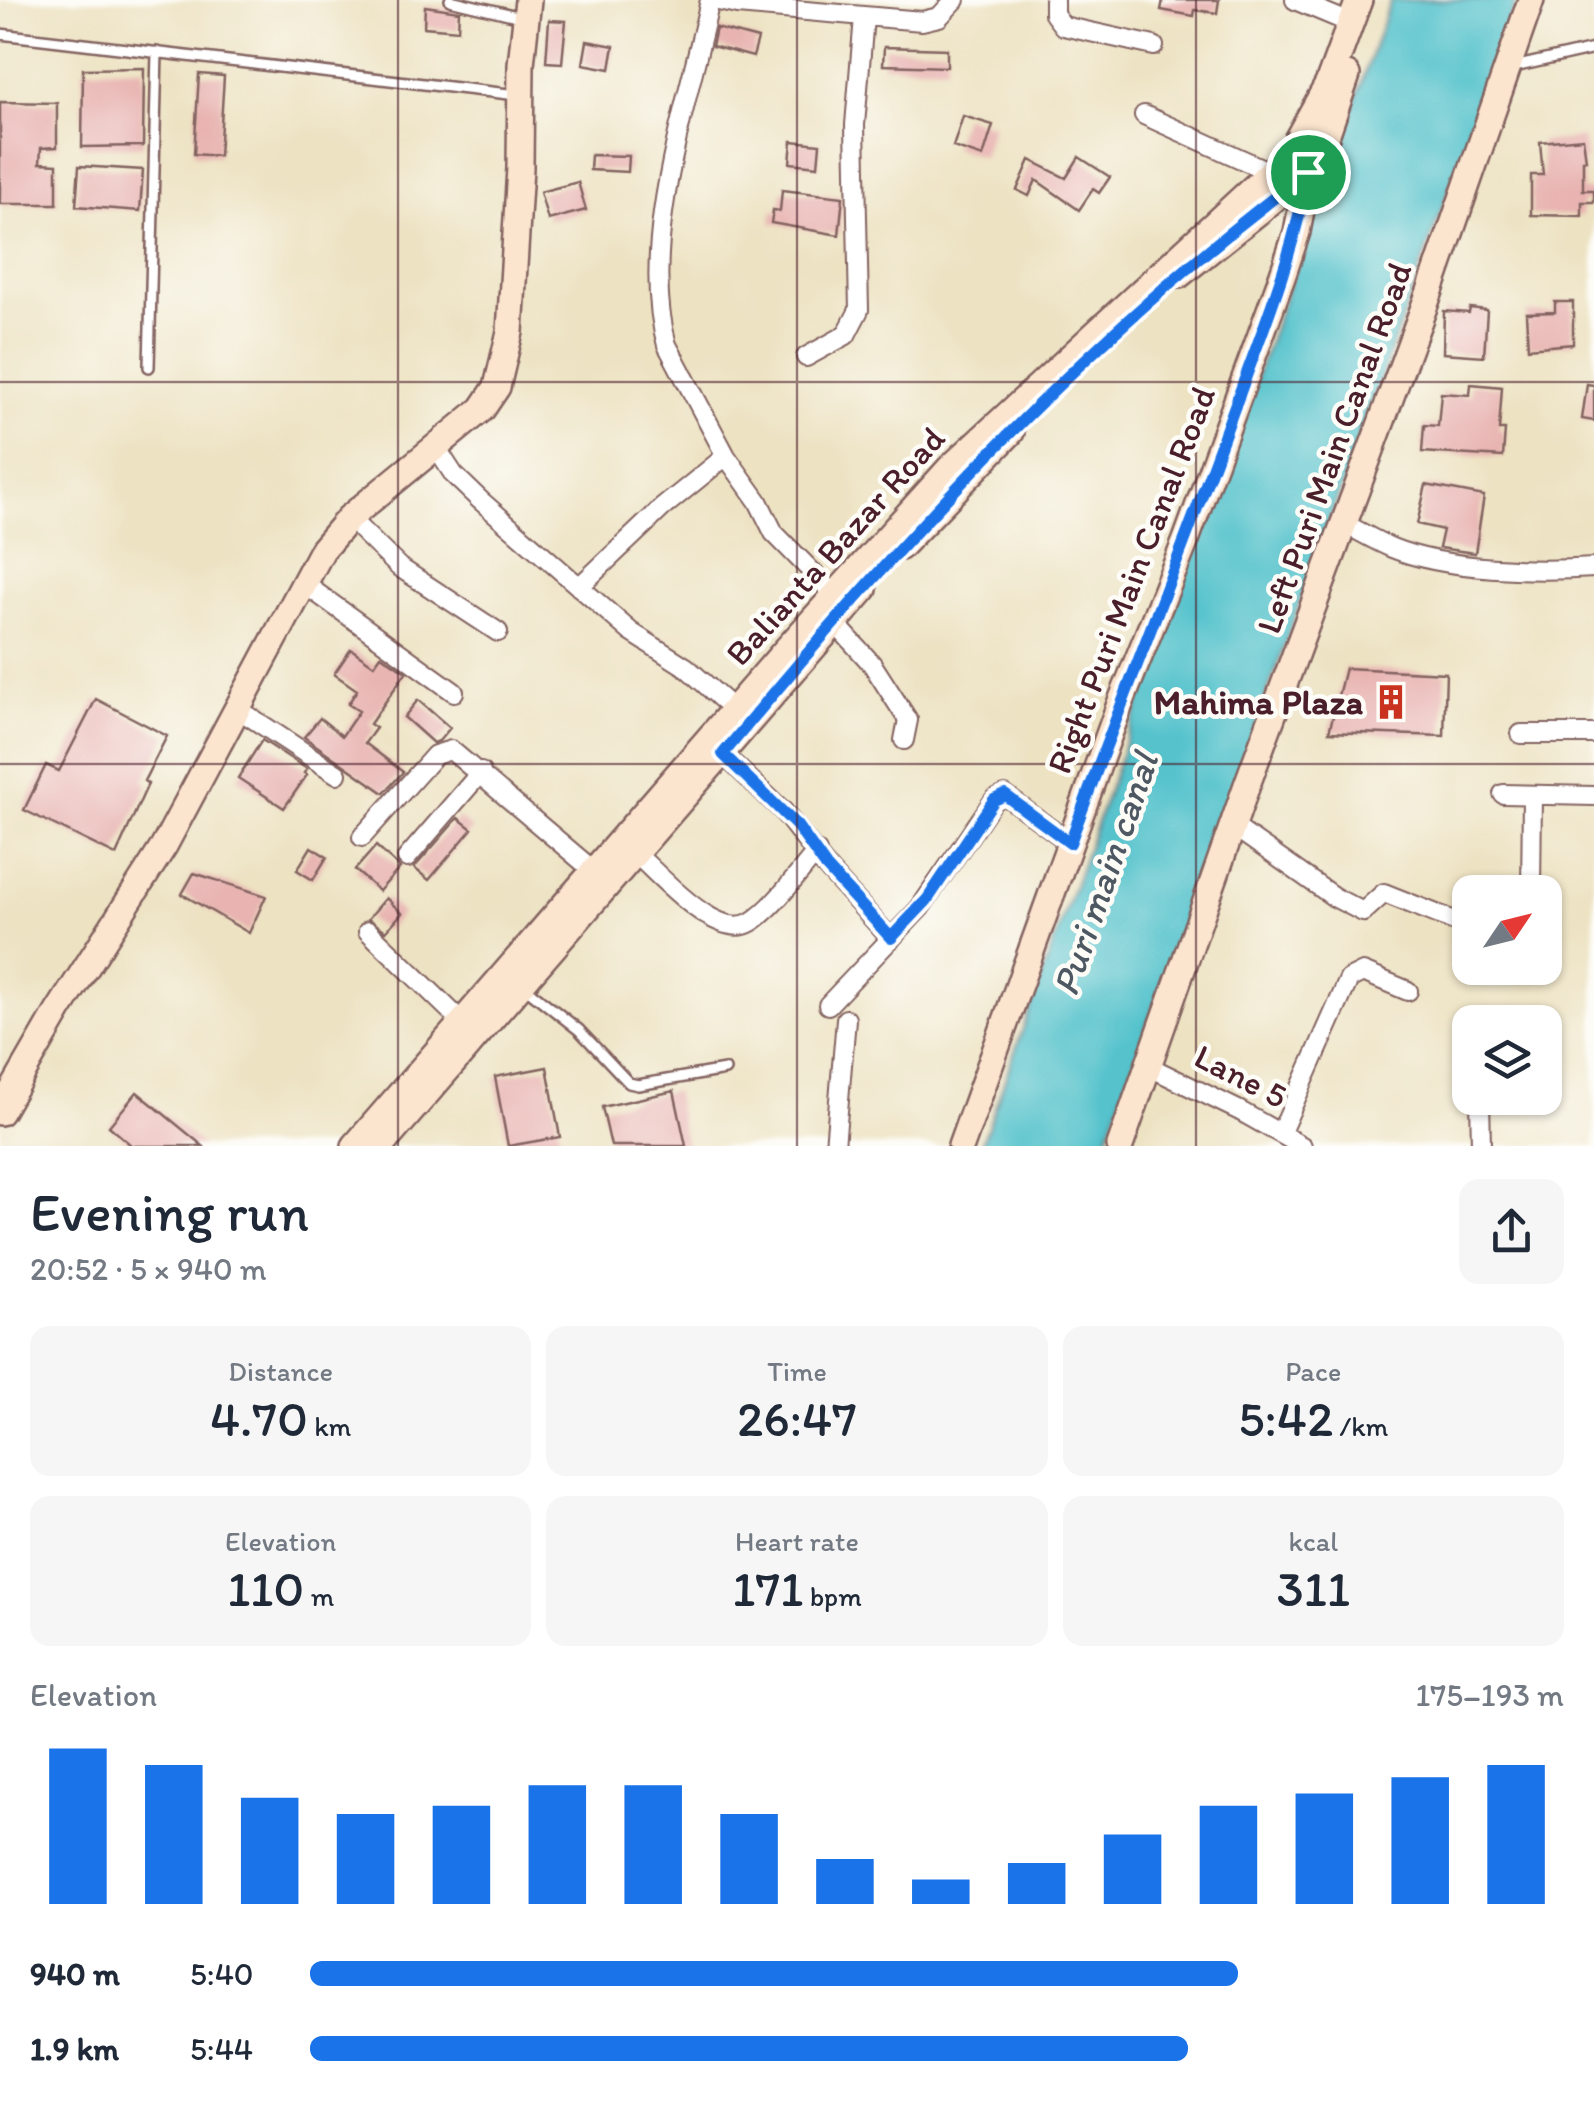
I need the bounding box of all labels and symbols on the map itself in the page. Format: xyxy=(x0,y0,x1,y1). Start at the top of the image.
pin xyxy=(1266,130,1351,215)
street label: Left Puri Main Canal Road xyxy=(1247,257,1421,639)
street label: Right Puri Main Canal Road xyxy=(1038,381,1224,779)
street label: Balianta Bazar Road xyxy=(717,418,953,674)
place label: Mahima Plaza xyxy=(1154,681,1364,723)
building icon: Mahima Plaza xyxy=(1372,683,1410,721)
water label: Puri main canal xyxy=(1042,745,1169,1001)
north arrow xyxy=(1452,875,1562,985)
street label: Lane 5 xyxy=(1188,1035,1294,1117)

